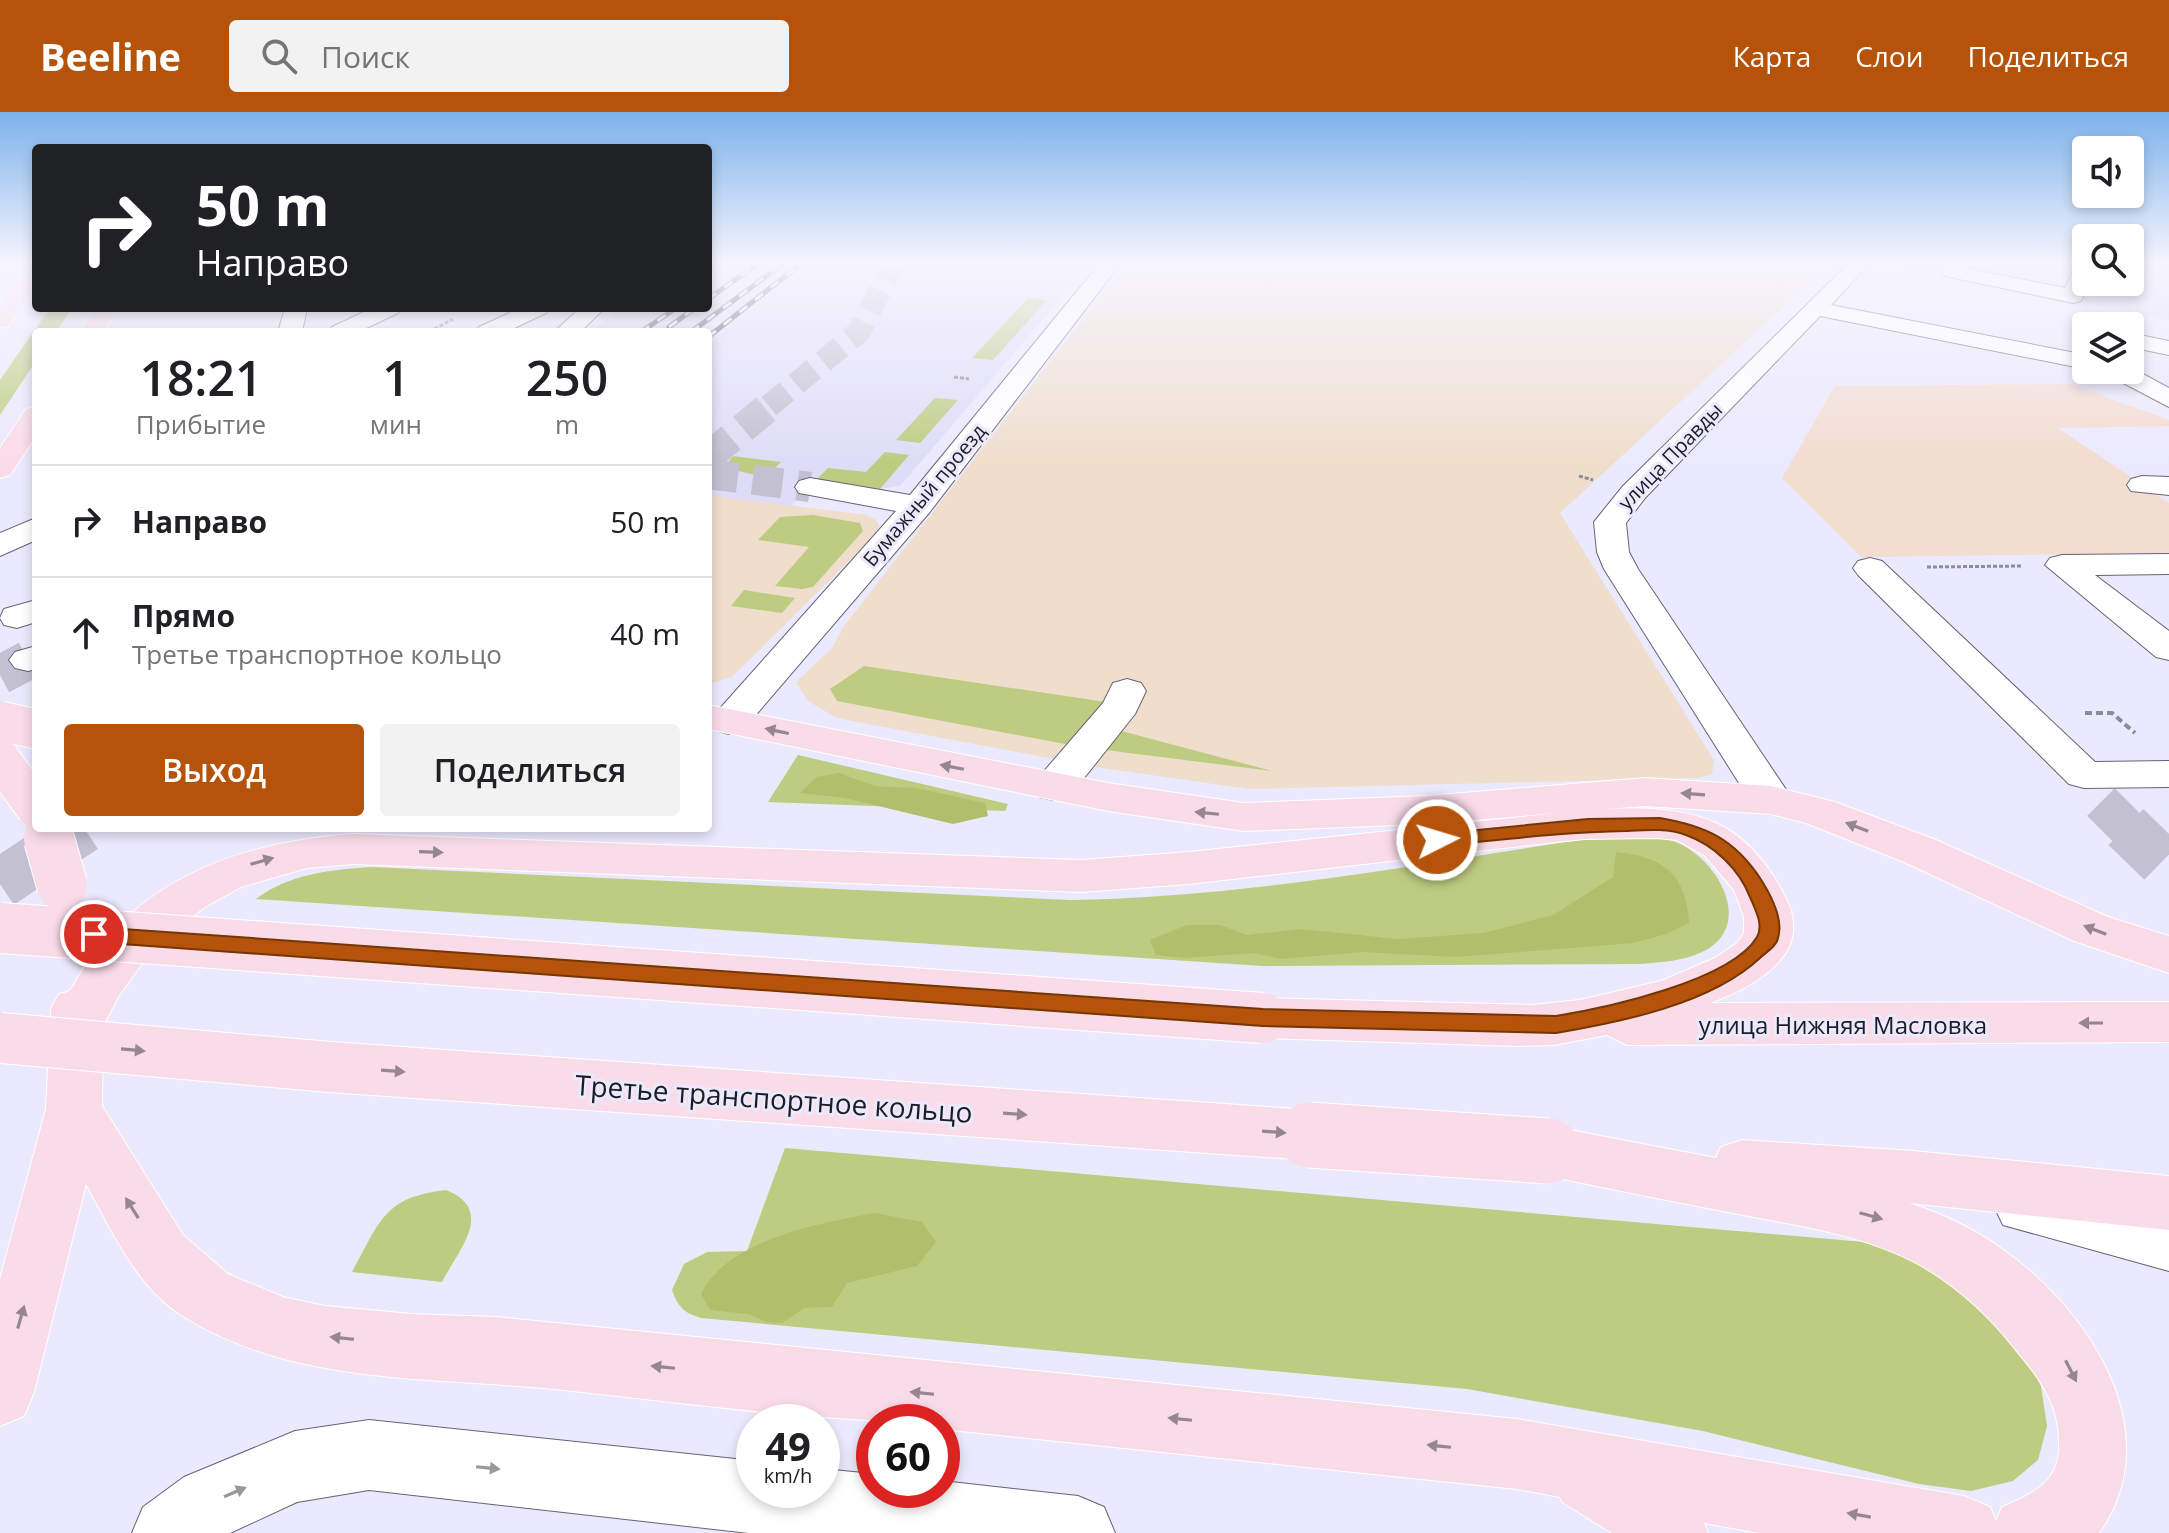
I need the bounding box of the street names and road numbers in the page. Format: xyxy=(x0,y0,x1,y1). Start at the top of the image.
street label: улица Правды xyxy=(1612,397,1728,515)
street label: Бумажный проезд xyxy=(857,418,992,572)
street label: улица Нижняя Масловка xyxy=(1699,1008,1987,1041)
street label: Третье транспортное кольцо xyxy=(574,1065,974,1131)

